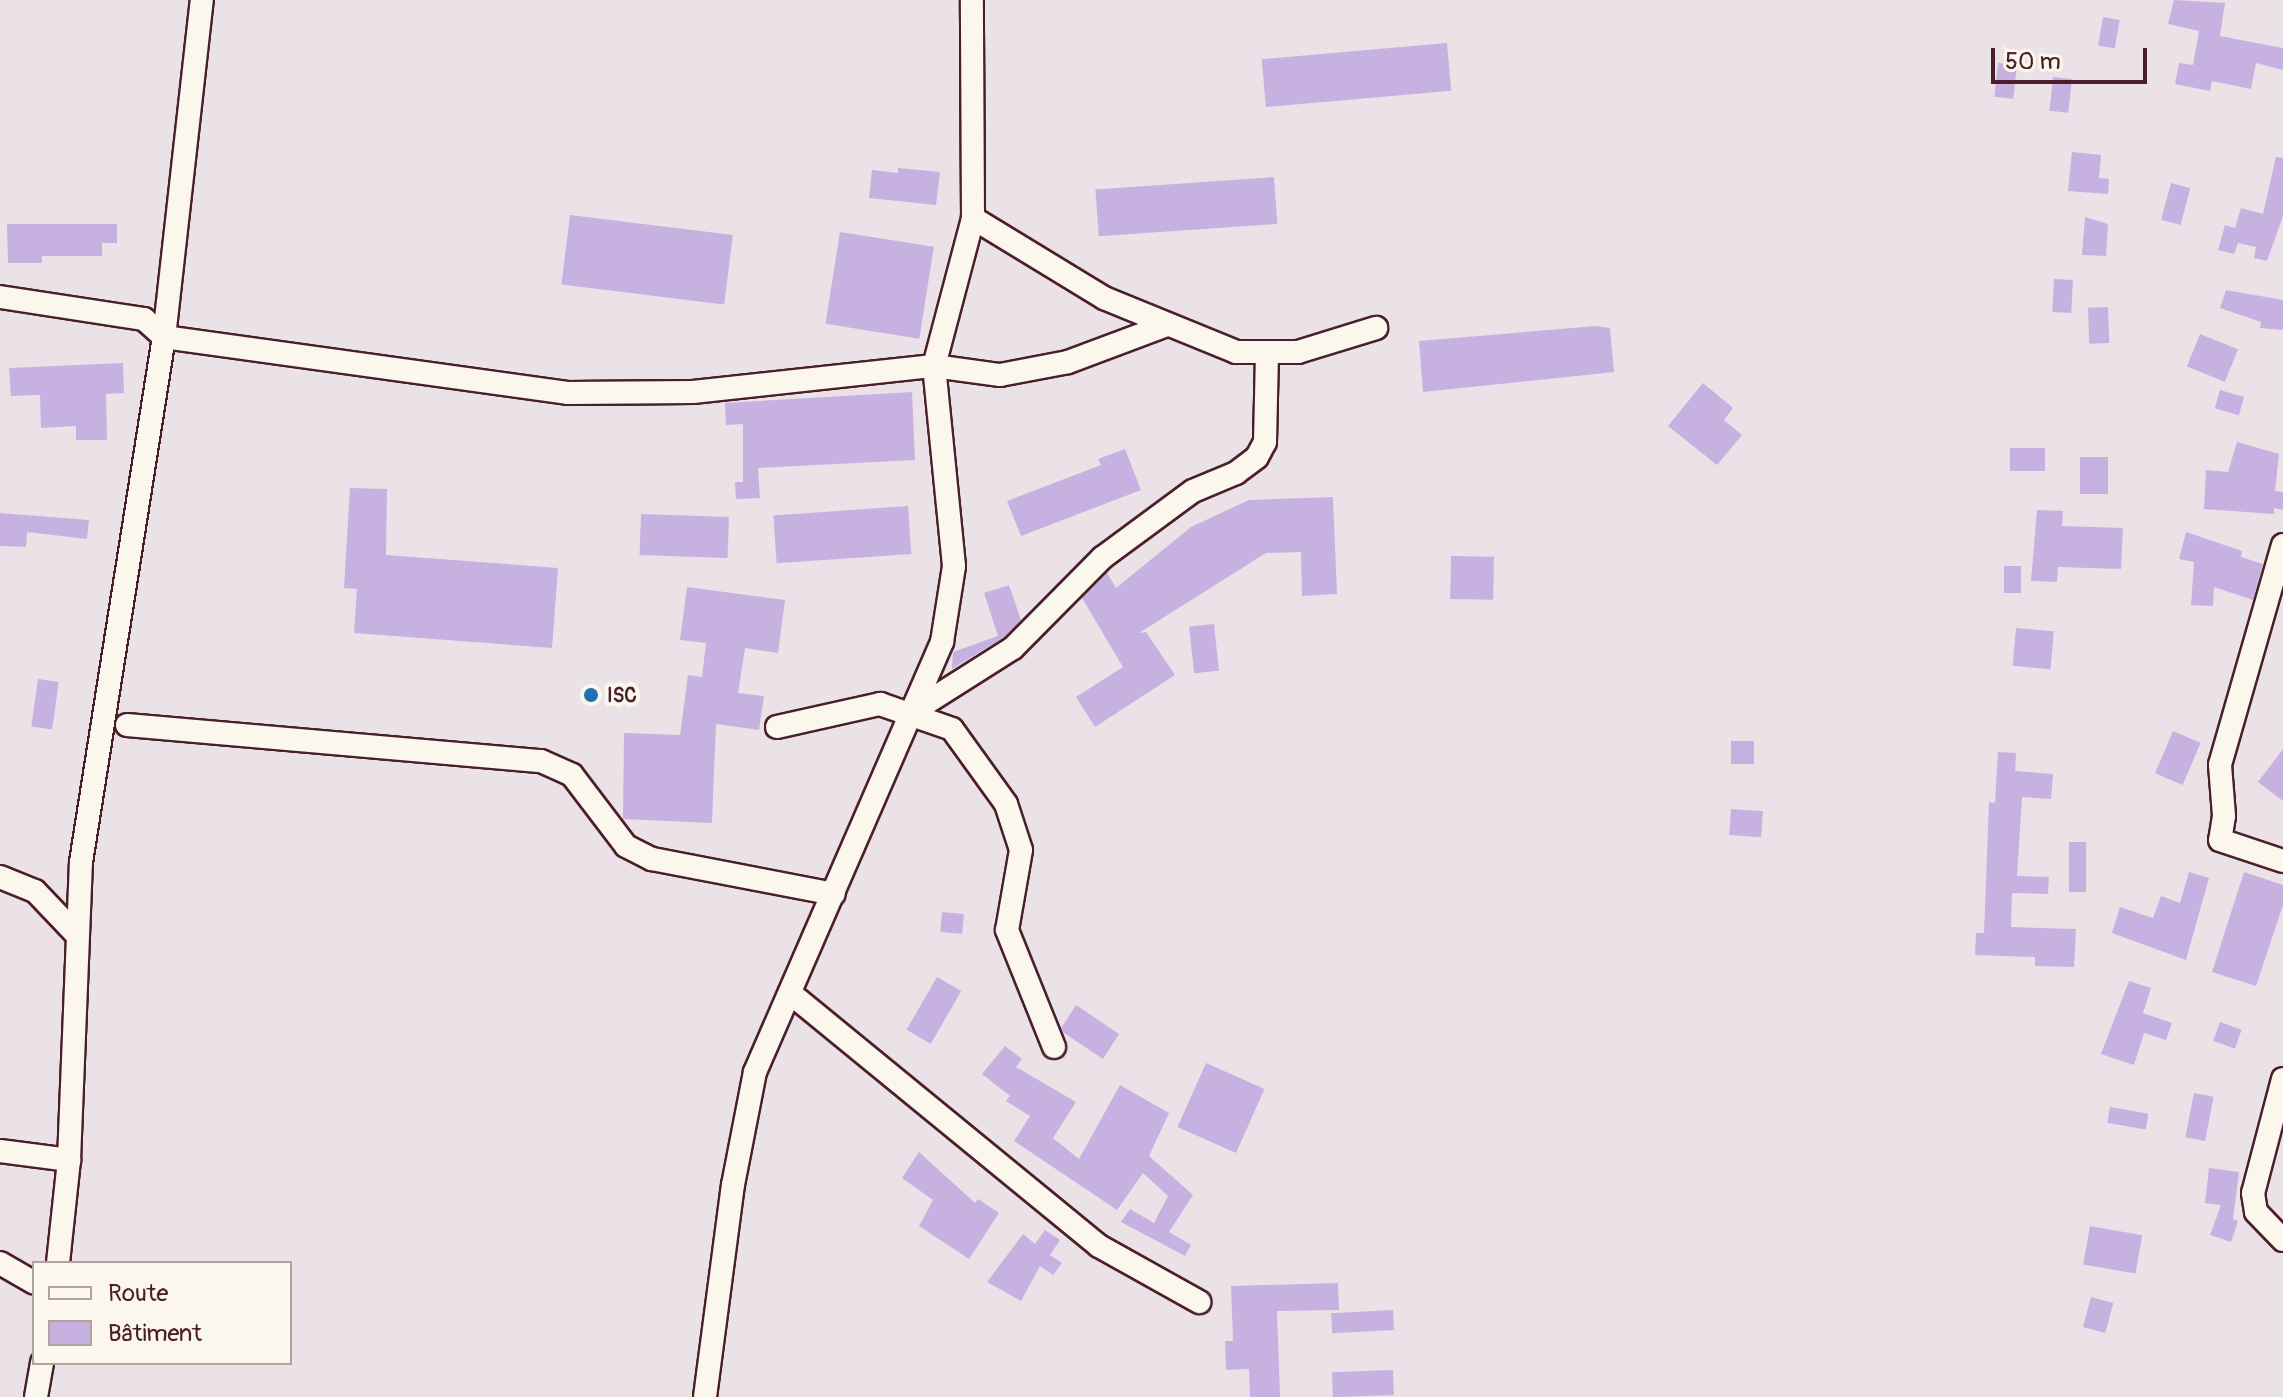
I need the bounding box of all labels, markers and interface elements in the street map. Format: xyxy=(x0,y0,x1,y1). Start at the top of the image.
scale bar xyxy=(1995,32,2151,82)
text: 50 m xyxy=(2005,47,2061,76)
place label: ISC xyxy=(607,683,637,707)
marker: ISC xyxy=(582,686,600,704)
legend xyxy=(32,1261,292,1365)
text: Route xyxy=(108,1279,168,1308)
text: Bâtiment xyxy=(108,1319,202,1348)

